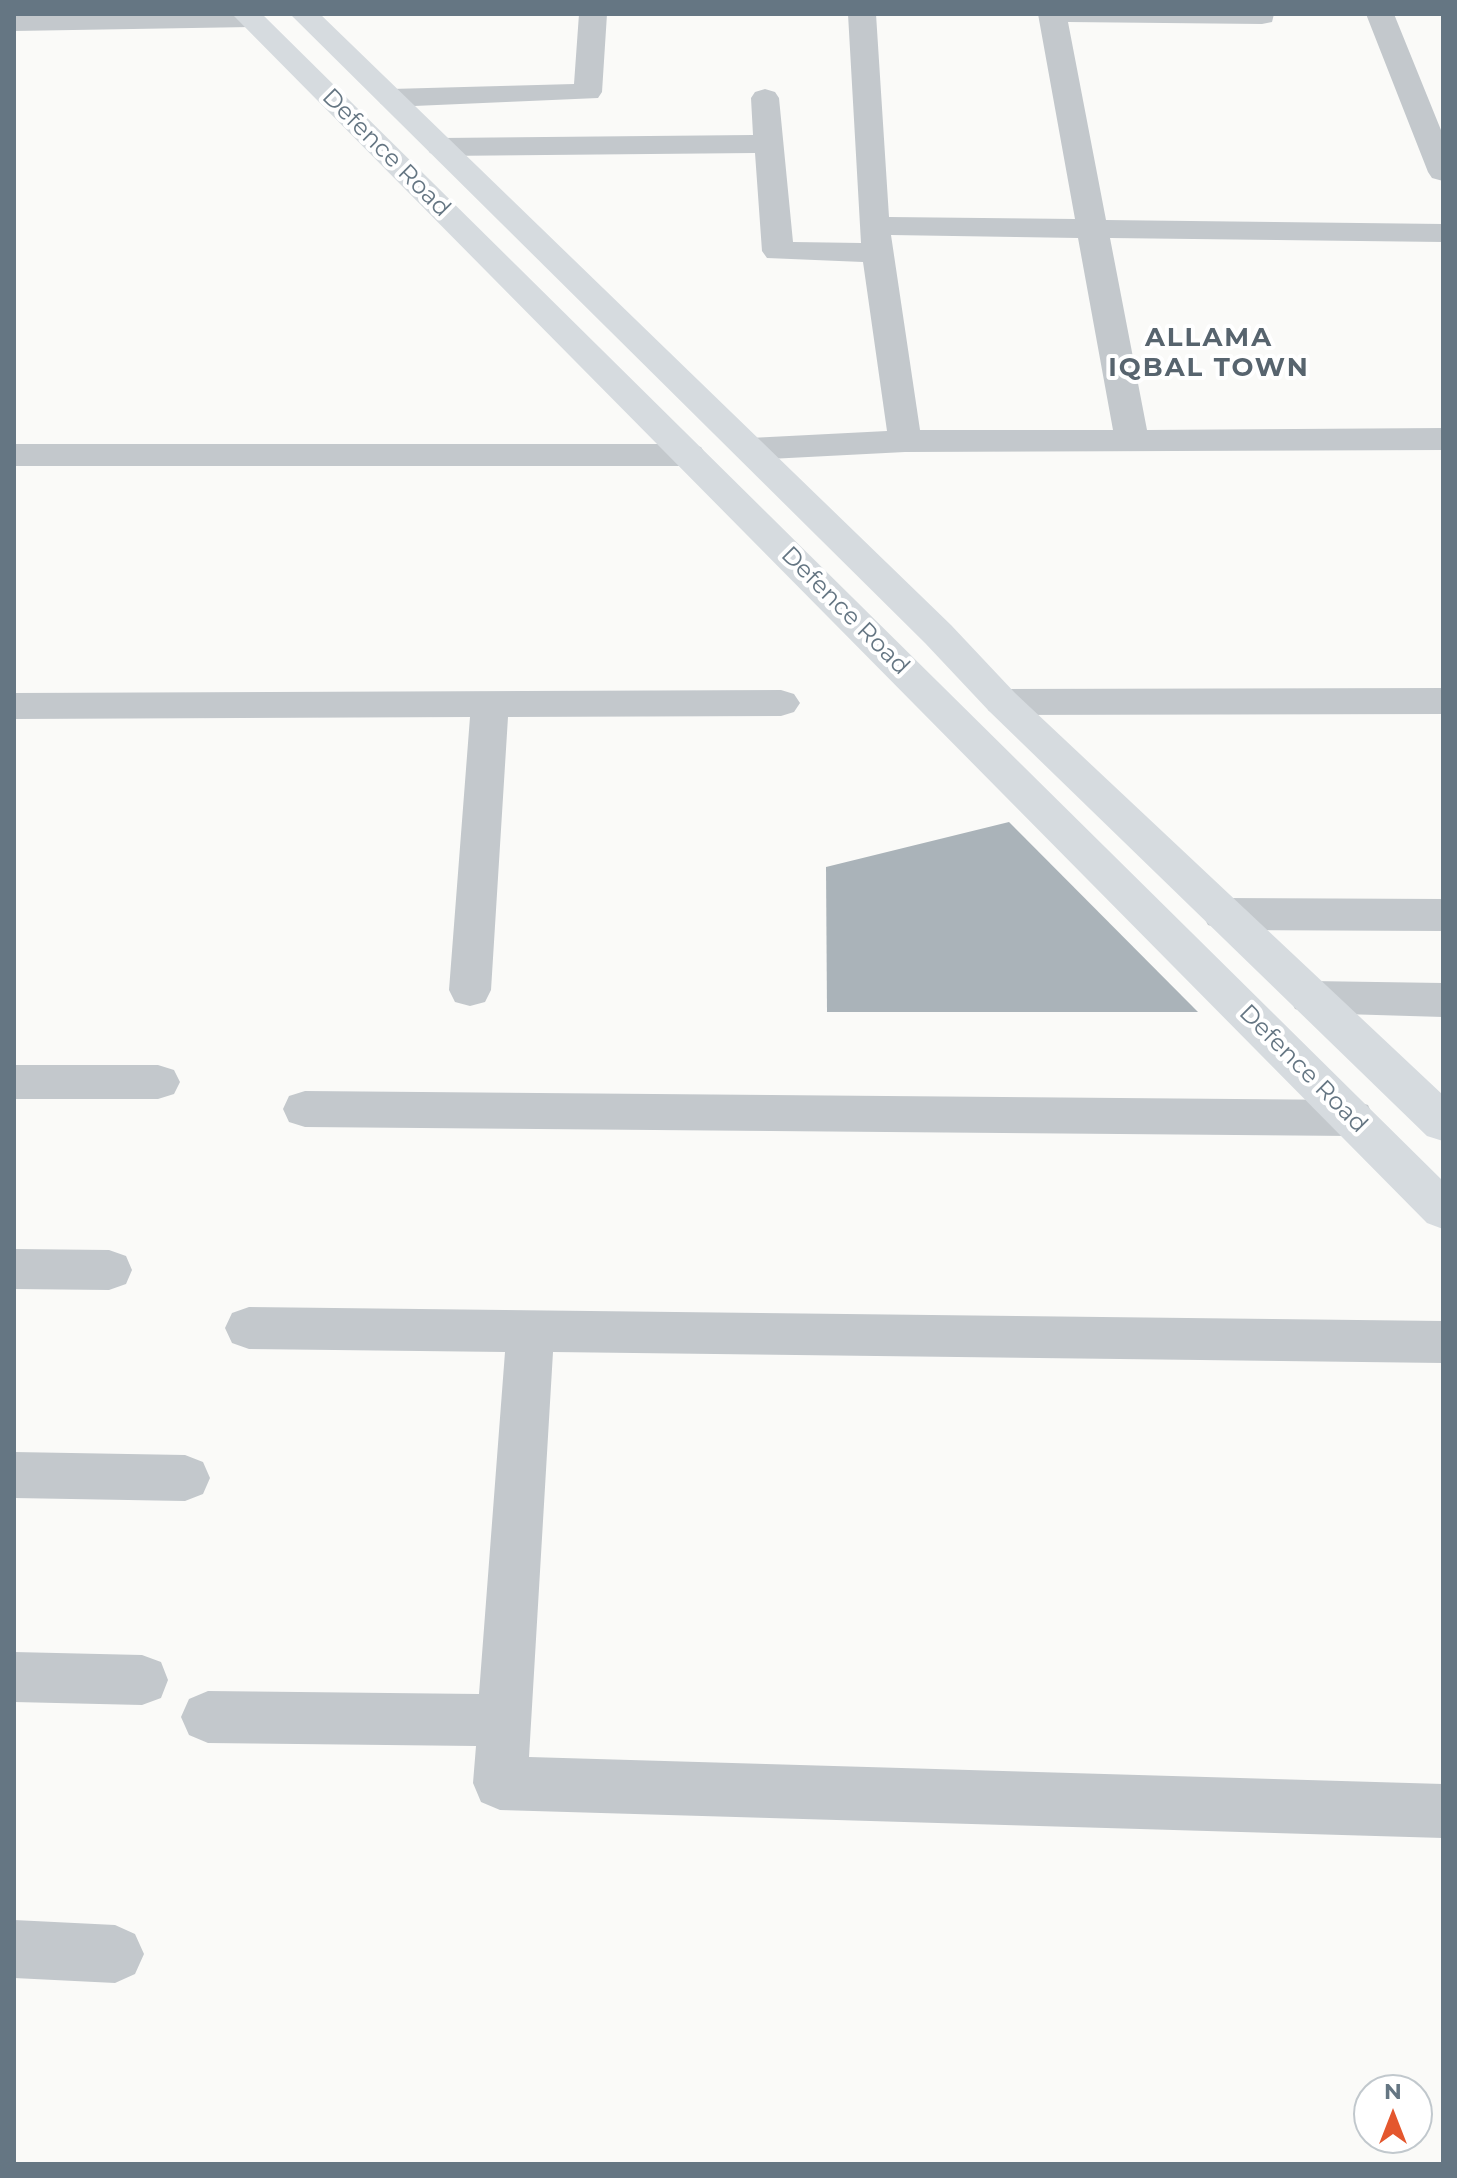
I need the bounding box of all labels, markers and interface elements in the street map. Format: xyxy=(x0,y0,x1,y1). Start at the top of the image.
street label: Defence Road xyxy=(316,83,456,223)
district label: ALLAMA IQBAL TOWN xyxy=(1108,322,1310,384)
street label: Defence Road xyxy=(775,541,915,681)
street label: Defence Road xyxy=(1233,999,1373,1139)
north arrow xyxy=(1353,2074,1433,2154)
text: N xyxy=(1384,2078,1402,2105)

